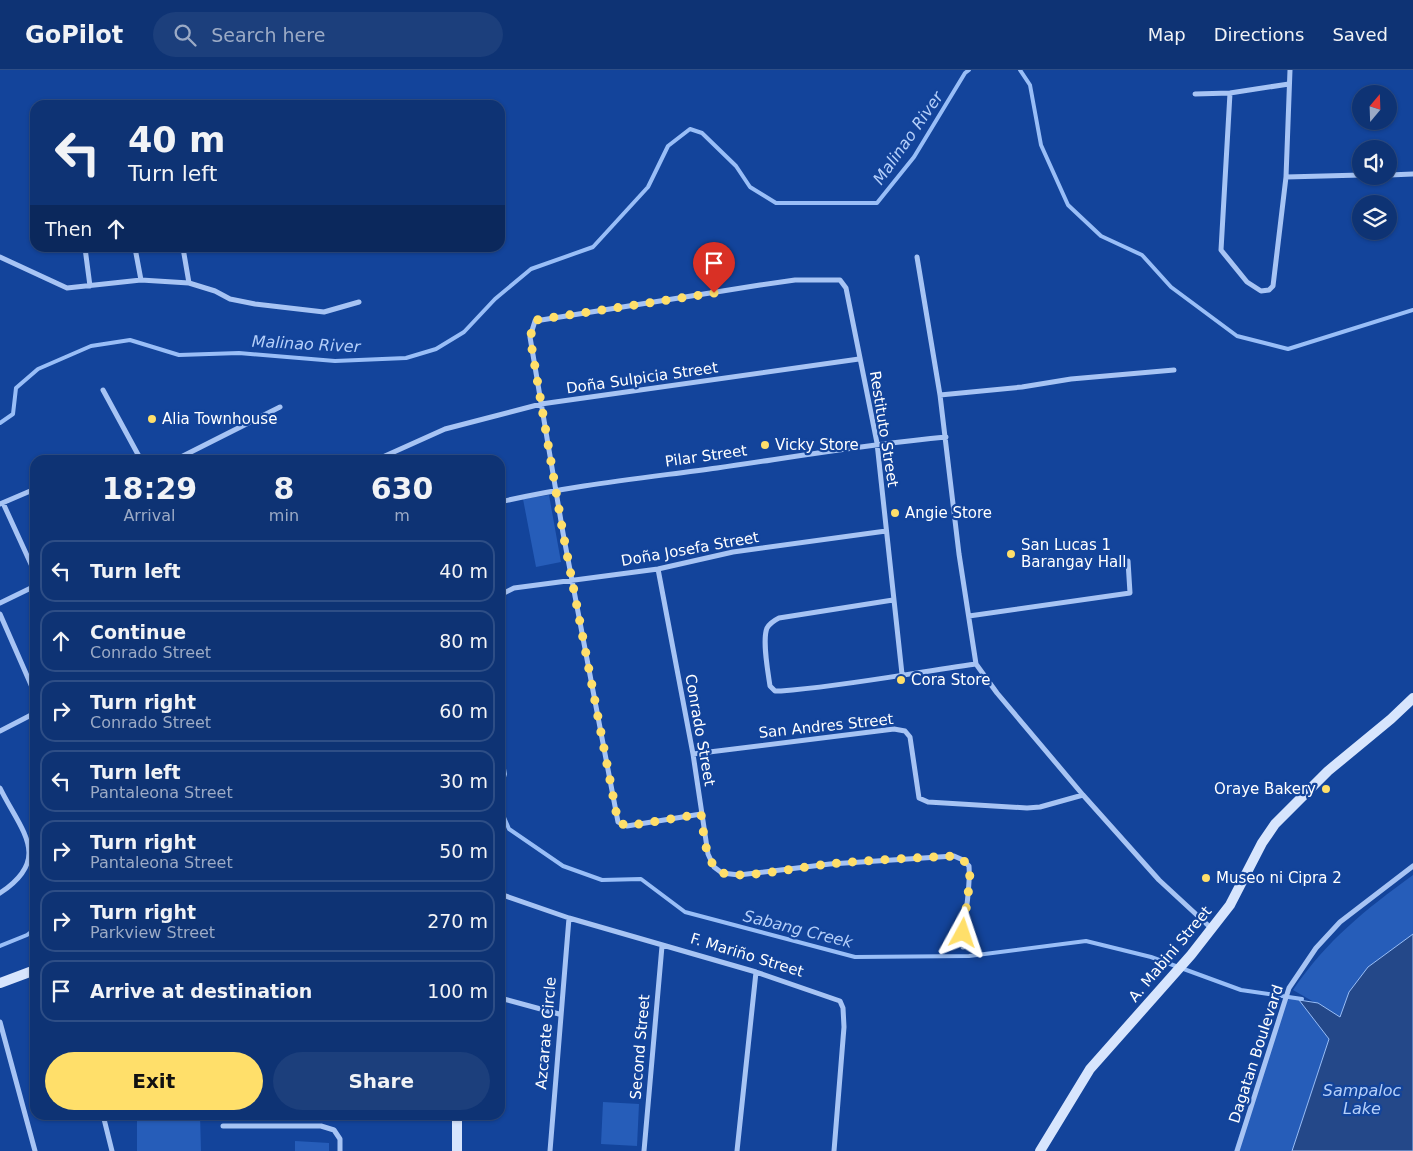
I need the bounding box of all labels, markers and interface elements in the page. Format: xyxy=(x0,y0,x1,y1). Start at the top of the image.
search box xyxy=(153,12,503,57)
text: GoPilot xyxy=(25,21,123,49)
icon: search xyxy=(171,21,199,49)
text: Search here xyxy=(211,24,325,46)
text: Map xyxy=(1148,24,1186,45)
text: Directions xyxy=(1214,24,1304,45)
text: Saved xyxy=(1332,24,1388,45)
north arrow xyxy=(1352,85,1398,130)
map controls xyxy=(1352,85,1397,240)
water label: Malinao River xyxy=(869,87,948,188)
icon: left xyxy=(45,120,110,185)
text: 40 m xyxy=(128,120,225,160)
button: sound xyxy=(1352,140,1397,185)
text: Turn left xyxy=(128,161,217,186)
button: layers xyxy=(1352,195,1397,240)
icon: ahead xyxy=(102,215,130,243)
text: Then xyxy=(45,218,92,240)
pin xyxy=(693,242,735,293)
icon: arrive xyxy=(700,249,728,277)
water label: Malinao River xyxy=(251,332,362,356)
street label: Doña Sulpicia Street xyxy=(565,358,719,398)
street label: Restituto Street xyxy=(866,369,902,489)
place label: Alia Townhouse xyxy=(162,410,277,428)
marker: Alia Townhouse xyxy=(146,413,158,425)
place label: Vicky Store xyxy=(775,436,859,454)
marker: Vicky Store xyxy=(759,439,771,451)
street label: Pilar Street xyxy=(664,441,748,471)
text: 18:29 xyxy=(102,471,197,506)
text: 8 xyxy=(273,471,294,506)
text: 630 xyxy=(371,471,433,506)
place label: Angie Store xyxy=(905,504,992,522)
text: Arrival xyxy=(123,506,175,525)
text: min xyxy=(269,506,299,525)
text: m xyxy=(394,506,410,525)
marker: Angie Store xyxy=(889,507,901,519)
street label: Doña Josefa Street xyxy=(620,528,760,570)
place label: San Lucas 1 Barangay Hall xyxy=(1021,536,1127,571)
marker: San Lucas 1 Barangay Hall xyxy=(1005,548,1017,560)
icon: left xyxy=(47,557,75,585)
text: Turn left xyxy=(90,560,181,582)
text: 40 m xyxy=(439,560,488,582)
text: Continue xyxy=(90,621,186,643)
icon: ahead xyxy=(47,627,75,655)
text: 80 m xyxy=(439,630,488,652)
text: Conrado Street xyxy=(90,643,211,662)
place label: Cora Store xyxy=(911,671,990,689)
street label: Conrado Street xyxy=(681,673,719,788)
marker: Cora Store xyxy=(895,674,907,686)
text: Turn right xyxy=(90,691,196,713)
icon: right xyxy=(47,697,75,725)
text: 60 m xyxy=(439,700,488,722)
street label: San Andres Street xyxy=(758,710,894,742)
text: Conrado Street xyxy=(90,713,211,732)
text: Turn left xyxy=(90,761,181,783)
icon: left xyxy=(47,767,75,795)
text: 30 m xyxy=(439,770,488,792)
place label: Oraye Bakery xyxy=(1214,780,1316,798)
text: Pantaleona Street xyxy=(90,783,233,802)
marker: Oraye Bakery xyxy=(1320,783,1332,795)
text: Turn right xyxy=(90,831,196,853)
icon: right xyxy=(47,837,75,865)
text: 50 m xyxy=(439,840,488,862)
text: Pantaleona Street xyxy=(90,853,233,872)
place label: Museo ni Cipra 2 xyxy=(1216,869,1342,887)
marker: Museo ni Cipra 2 xyxy=(1200,872,1212,884)
text: Turn right xyxy=(90,901,196,923)
street label: A. Mabini Street xyxy=(1125,902,1215,1006)
water label: Sabang Creek xyxy=(741,906,855,952)
position arrow xyxy=(936,906,988,958)
icon: right xyxy=(47,907,75,935)
text: 270 m xyxy=(427,910,488,932)
text: Parkview Street xyxy=(90,923,215,942)
street label: F. Mariño Street xyxy=(688,929,806,981)
street label: Azcarate Circle xyxy=(532,976,560,1090)
icon: arrive xyxy=(47,977,75,1005)
text: Arrive at destination xyxy=(90,980,312,1002)
text: 100 m xyxy=(427,980,488,1002)
street label: Dagatan Boulevard xyxy=(1225,982,1287,1126)
street label: Second Street xyxy=(626,994,654,1100)
button: Exit xyxy=(45,1052,263,1110)
button: Share xyxy=(273,1052,490,1110)
water label: Sampaloc Lake xyxy=(1323,1081,1401,1118)

